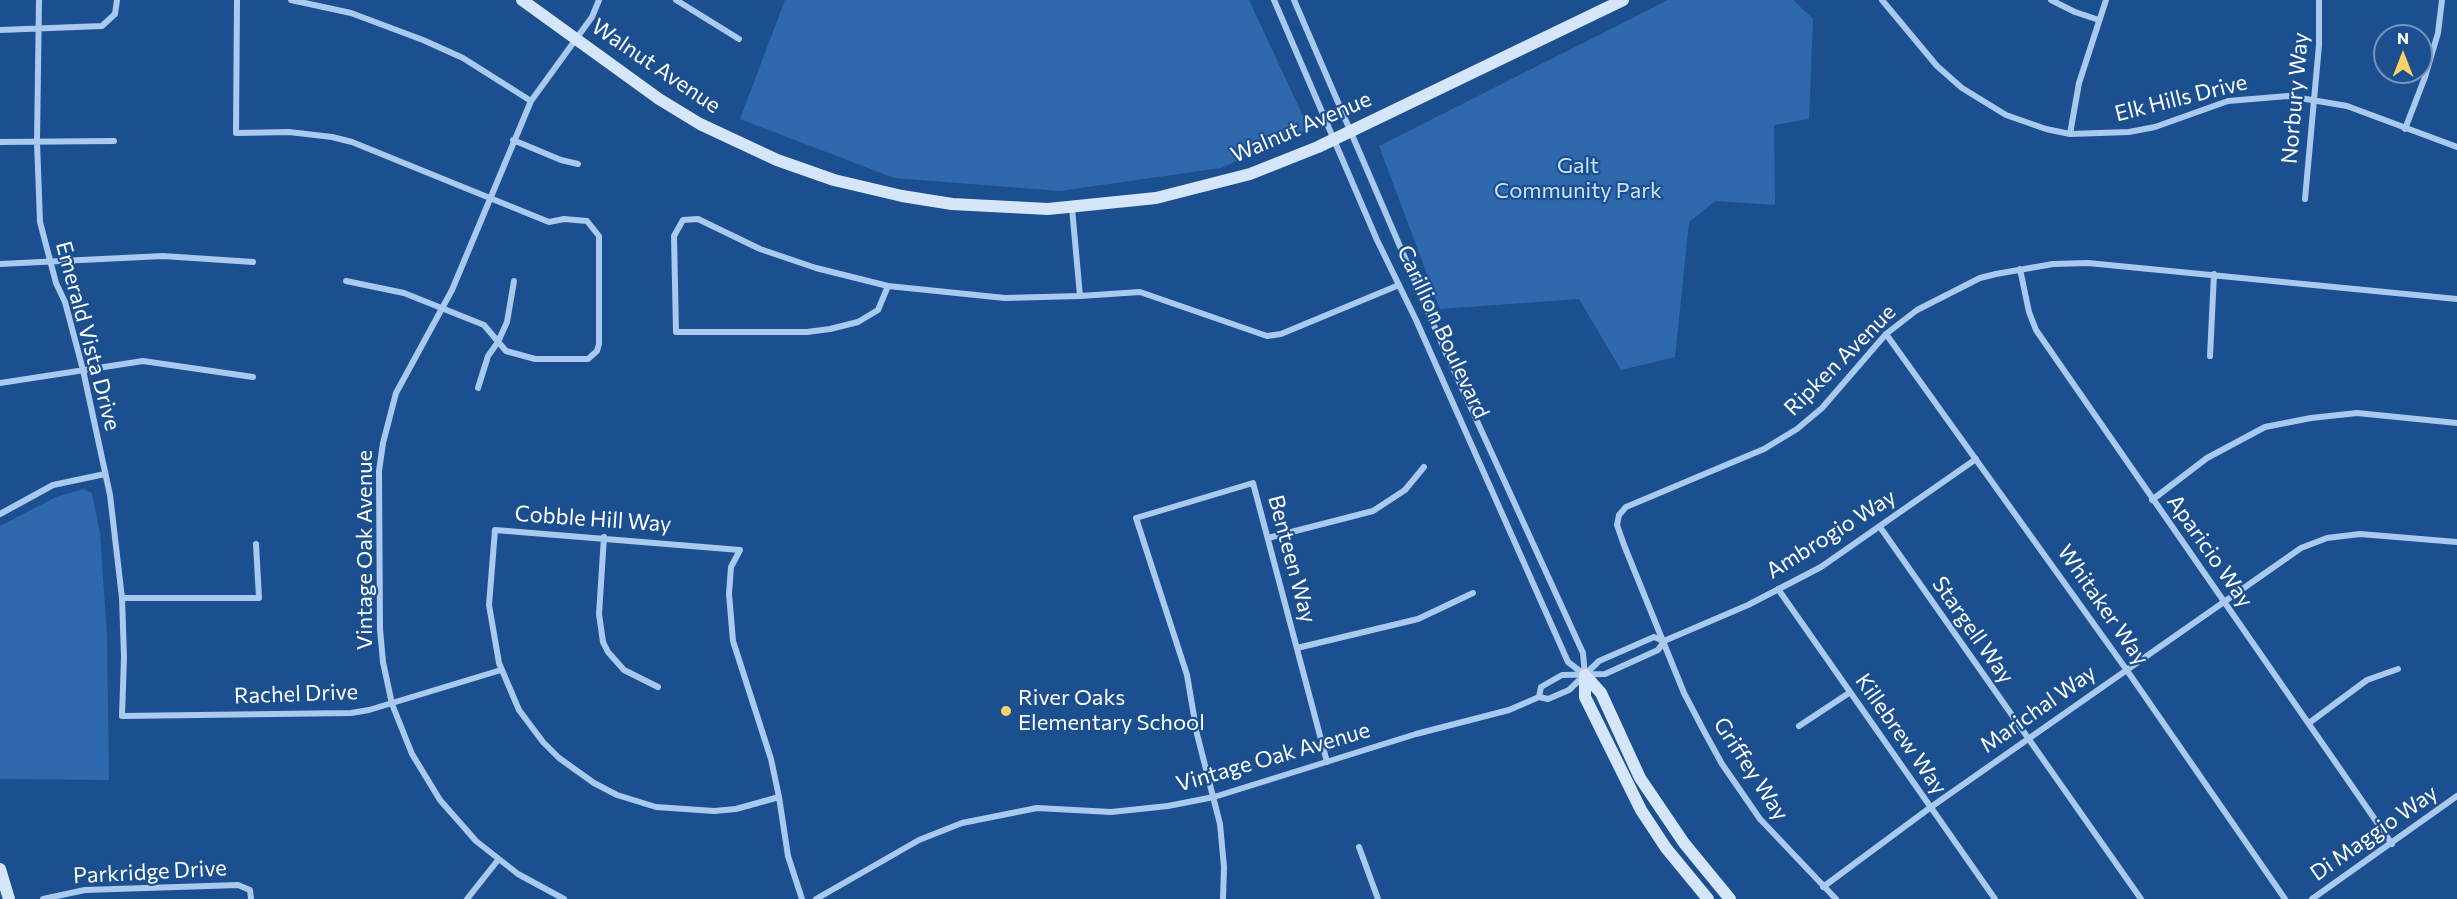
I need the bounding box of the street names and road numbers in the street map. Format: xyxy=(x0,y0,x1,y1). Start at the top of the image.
street label: Walnut Avenue xyxy=(587,13,725,119)
street label: Norbury Way xyxy=(2276,31,2314,165)
street label: Elk Hills Drive xyxy=(2112,69,2250,127)
street label: Walnut Avenue xyxy=(1227,86,1375,168)
street label: Emerald Vista Drive xyxy=(50,238,126,434)
street label: Carillion Boulevard xyxy=(1391,241,1495,423)
street label: Ripken Avenue xyxy=(1779,299,1901,421)
street label: Vintage Oak Avenue xyxy=(352,450,378,650)
street label: Ambrogio Way xyxy=(1761,484,1901,584)
street label: Aparicio Way xyxy=(2161,489,2259,613)
street label: Benteen Way xyxy=(1262,492,1322,626)
street label: Cobble Hill Way xyxy=(514,500,672,538)
street label: Whitaker Way xyxy=(2052,540,2154,670)
street label: Stargell Way xyxy=(1926,571,2020,689)
street label: Marichal Way xyxy=(1975,659,2101,759)
street label: Killebrew Way xyxy=(1850,668,1952,800)
street label: Rachel Drive xyxy=(233,679,359,709)
street label: Griffey Way xyxy=(1708,712,1794,826)
street label: Vintage Oak Avenue xyxy=(1173,717,1373,797)
street label: Di Maggio Way xyxy=(2305,779,2443,887)
street label: Parkridge Drive xyxy=(72,855,228,889)

